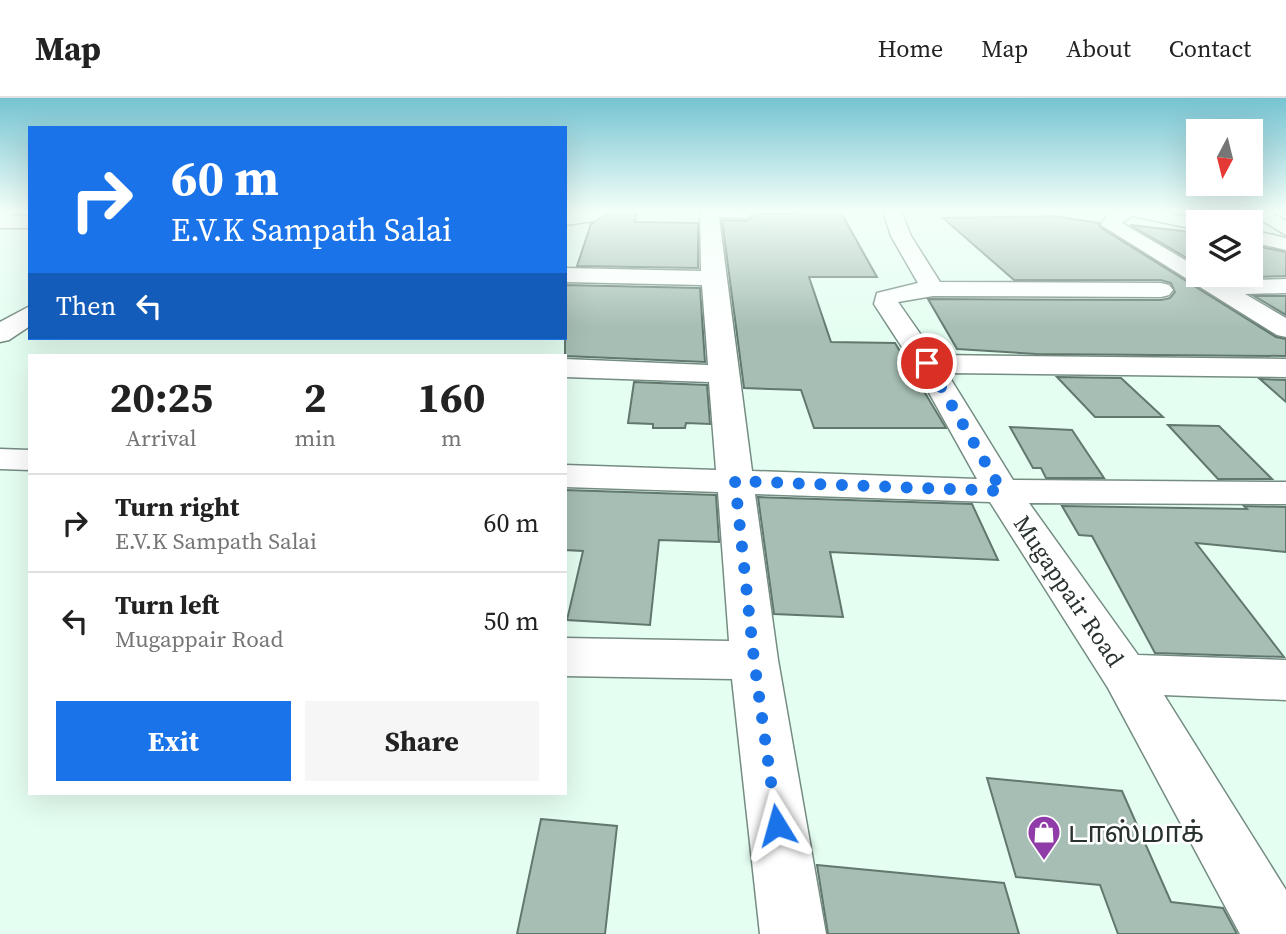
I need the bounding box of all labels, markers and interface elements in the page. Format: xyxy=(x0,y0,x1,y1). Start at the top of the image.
text: Map xyxy=(35,26,101,71)
text: Home xyxy=(878,32,943,65)
text: Map xyxy=(981,32,1028,65)
text: About xyxy=(1066,32,1131,65)
text: Contact xyxy=(1169,32,1251,65)
north arrow xyxy=(1186,119,1264,196)
map controls xyxy=(1186,119,1263,287)
text: 60 m xyxy=(171,144,279,211)
icon: right xyxy=(56,154,147,245)
text: E.V.K Sampath Salai xyxy=(171,208,452,252)
button: layers xyxy=(1186,210,1263,287)
icon: left xyxy=(130,287,168,325)
text: Then xyxy=(56,288,116,324)
pin xyxy=(897,333,957,393)
icon: arrive xyxy=(908,344,946,382)
text: 20:25 xyxy=(109,368,213,426)
text: 2 xyxy=(304,368,327,426)
text: 160 xyxy=(417,368,486,426)
text: Arrival xyxy=(126,422,197,454)
text: min xyxy=(294,422,336,454)
text: m xyxy=(441,422,462,454)
text: Turn right xyxy=(115,489,239,525)
icon: right xyxy=(56,504,94,542)
text: 60 m xyxy=(484,505,539,541)
street label: Mugappair Road xyxy=(1006,509,1132,673)
text: E.V.K Sampath Salai xyxy=(115,525,317,557)
text: Turn left xyxy=(115,587,219,623)
icon: left xyxy=(56,602,94,640)
text: 50 m xyxy=(484,603,539,639)
text: Mugappair Road xyxy=(115,623,284,655)
button: Exit xyxy=(56,701,291,781)
button: Share xyxy=(305,701,539,781)
position arrow xyxy=(740,788,814,862)
shop icon: டாஸ்மாக் xyxy=(1025,813,1063,862)
place label: டாஸ்மாக் xyxy=(1068,813,1204,851)

